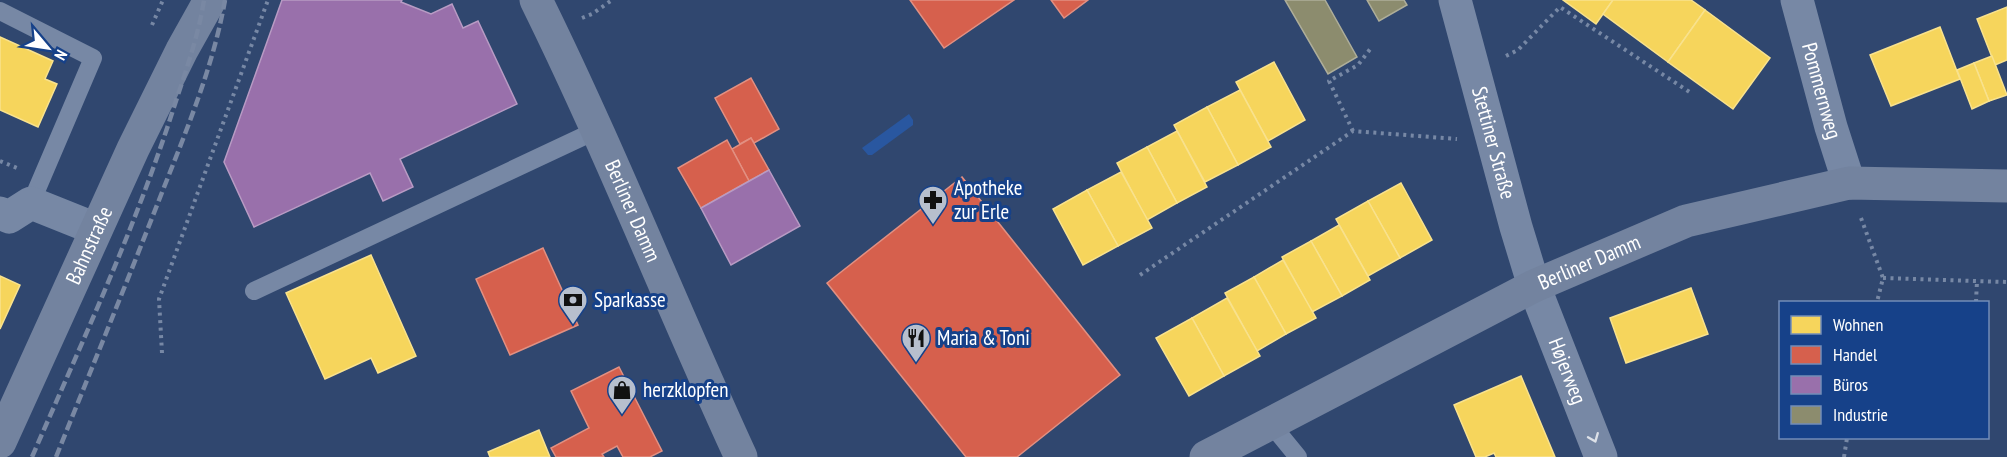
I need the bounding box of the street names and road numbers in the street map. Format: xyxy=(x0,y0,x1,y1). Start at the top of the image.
street label: Pommernweg xyxy=(1796,39,1848,142)
street label: Stettiner Straße xyxy=(1466,84,1522,202)
street label: Berliner Damm xyxy=(599,155,667,266)
street label: Bahnstraße xyxy=(59,202,118,288)
street label: Berliner Damm xyxy=(1534,228,1644,296)
street label: Højerweg xyxy=(1543,334,1593,408)

